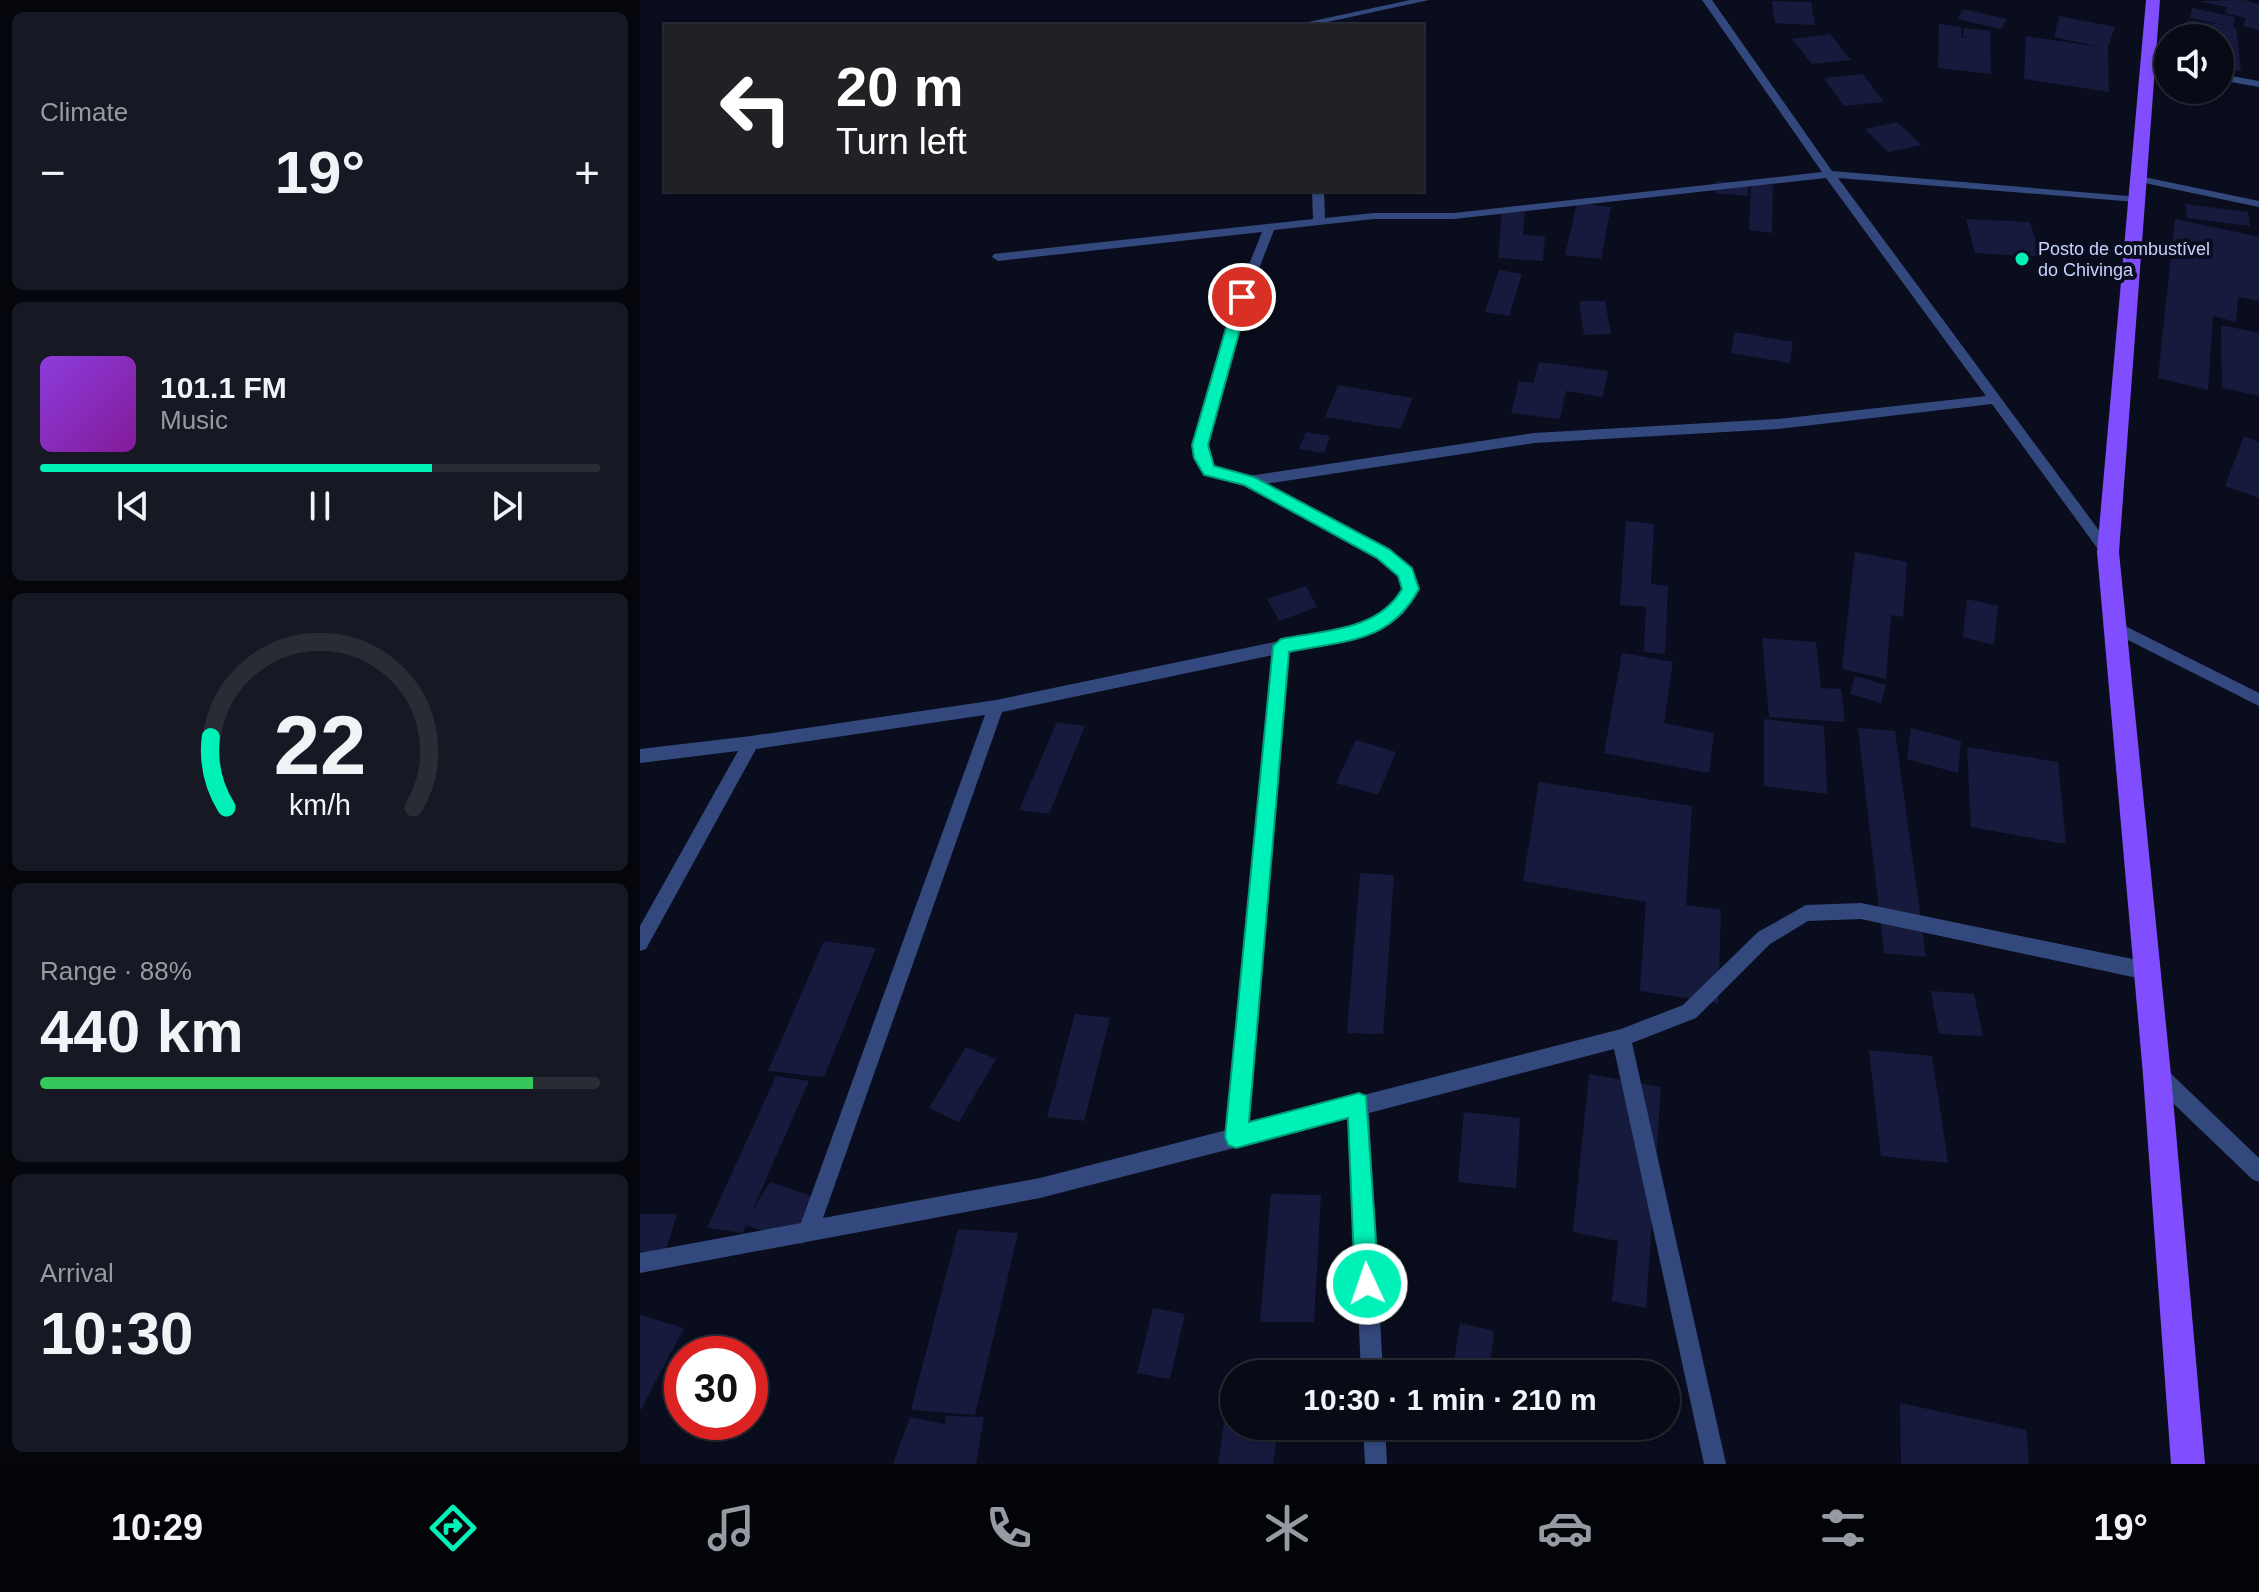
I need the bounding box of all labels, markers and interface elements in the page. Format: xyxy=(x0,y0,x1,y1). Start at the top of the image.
map controls xyxy=(2154,24,2234,104)
button: sound xyxy=(2154,24,2234,104)
text: 20 m xyxy=(836,55,964,118)
icon: left xyxy=(704,56,808,160)
text: Climate xyxy=(40,97,128,127)
text: Turn left xyxy=(836,121,967,162)
text: 19° xyxy=(275,139,365,206)
text: − xyxy=(40,148,66,197)
text: + xyxy=(574,148,600,197)
place label: Posto de combustível do Chivinga xyxy=(2038,239,2210,280)
marker: Posto de combustível do Chivinga xyxy=(2013,250,2031,268)
pin xyxy=(1208,263,1276,331)
icon: arrive xyxy=(1220,275,1264,319)
text: 101.1 FM xyxy=(160,371,287,404)
text: Music xyxy=(160,405,228,435)
icon: previous xyxy=(111,484,155,528)
icon: pause xyxy=(298,484,342,528)
icon: next xyxy=(485,484,529,528)
text: 22 xyxy=(274,699,366,792)
text: km/h xyxy=(289,789,351,821)
text: Range · 88% xyxy=(40,956,192,986)
text: 440 km xyxy=(40,998,244,1065)
position arrow xyxy=(1325,1242,1409,1326)
text: Arrival xyxy=(40,1258,114,1288)
text: 10:30 xyxy=(40,1300,193,1367)
speed limit sign: 30 xyxy=(664,1336,768,1440)
text: 10:30 · 1 min · 210 m xyxy=(1303,1383,1597,1416)
icon: directions xyxy=(425,1500,481,1556)
icon: music xyxy=(703,1500,759,1556)
icon: phone xyxy=(981,1500,1037,1556)
icon: climate xyxy=(1259,1500,1315,1556)
icon: car xyxy=(1537,1500,1593,1556)
icon: filters xyxy=(1815,1500,1871,1556)
text: 10:29 xyxy=(111,1507,203,1548)
text: 19° xyxy=(2093,1507,2148,1548)

